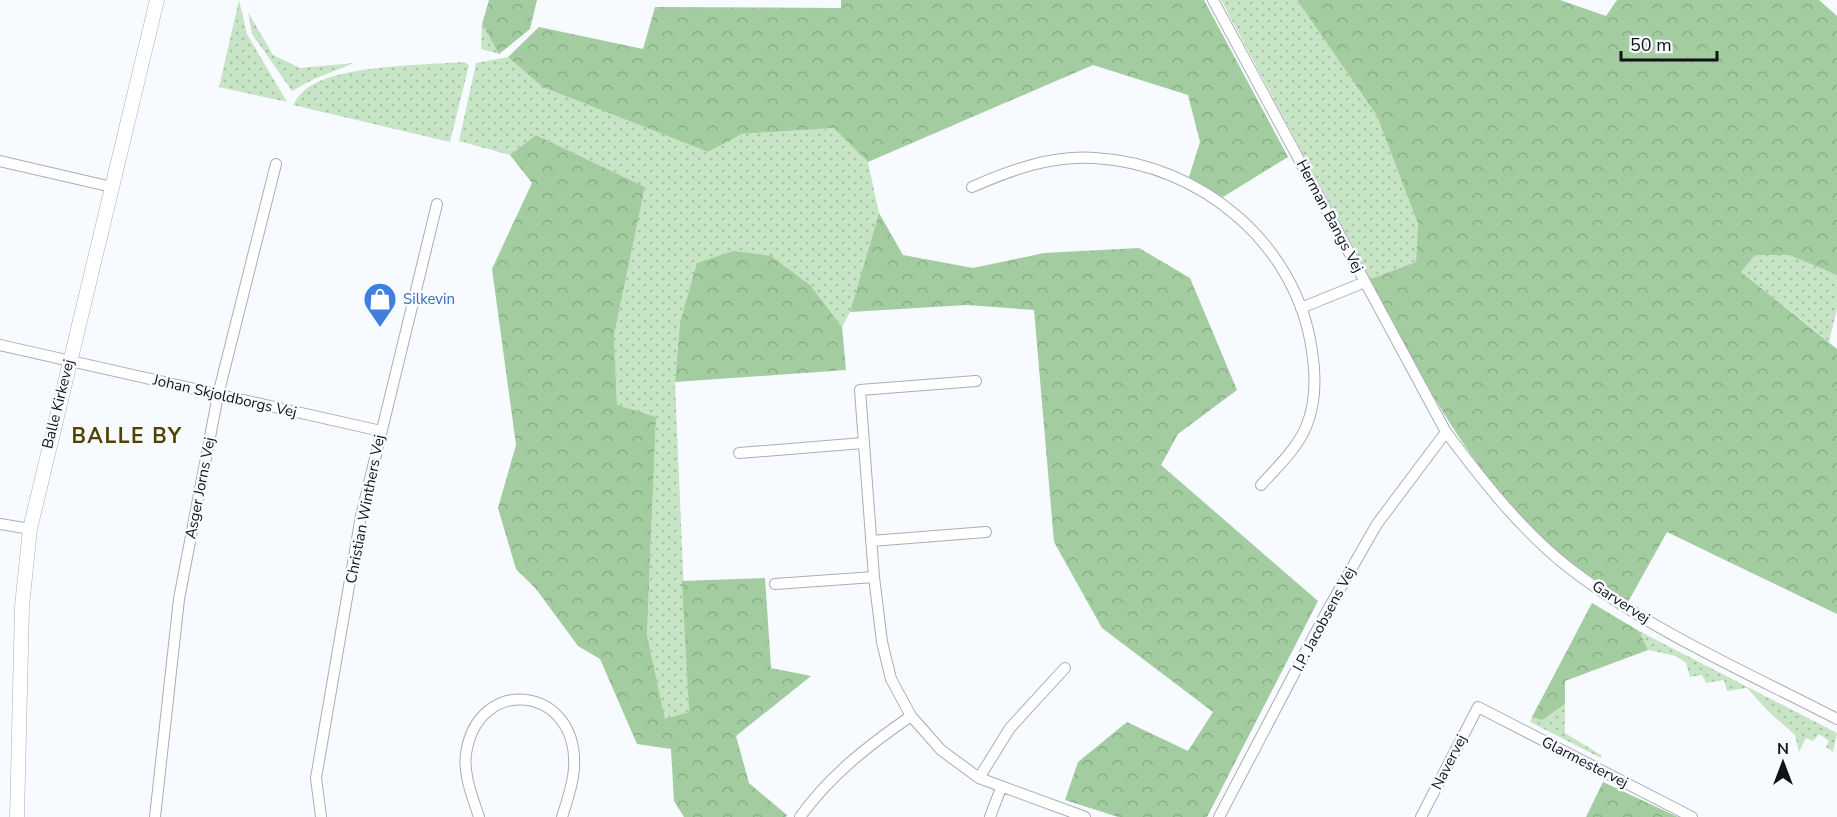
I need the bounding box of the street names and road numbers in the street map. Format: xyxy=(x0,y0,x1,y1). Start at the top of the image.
street label: Herman Bangs Vej xyxy=(1292,156,1368,276)
street label: Balle Kirkevej xyxy=(37,357,79,451)
street label: Johan Skjoldborgs Vej xyxy=(150,370,299,422)
street label: Christian Winthers Vej xyxy=(341,433,389,585)
street label: Asger Jorns Vej xyxy=(180,435,220,541)
street label: I.P. Jacobsens Vej xyxy=(1288,563,1360,675)
street label: Garvervej xyxy=(1588,576,1654,628)
street label: Navervej xyxy=(1427,731,1471,793)
street label: Glarmestervej xyxy=(1538,732,1632,792)

